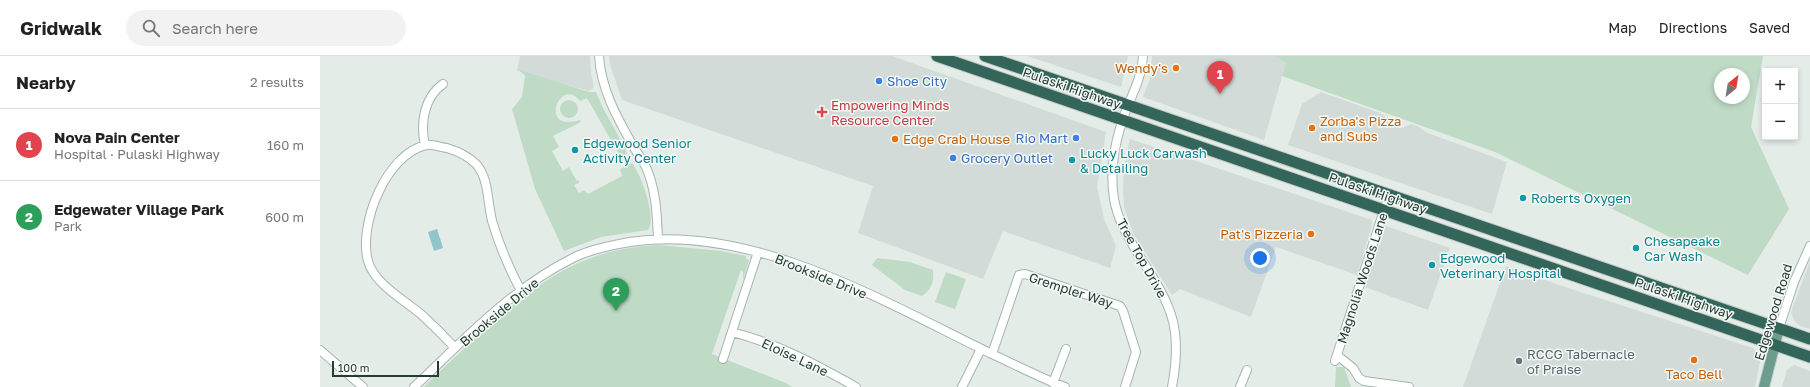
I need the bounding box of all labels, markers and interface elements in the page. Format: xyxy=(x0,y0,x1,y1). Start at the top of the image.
search box xyxy=(126,10,406,46)
text: Gridwalk xyxy=(20,16,102,39)
icon: search xyxy=(140,17,162,39)
text: Search here xyxy=(172,19,258,37)
text: Map xyxy=(1608,19,1637,36)
text: Directions xyxy=(1659,19,1727,36)
text: Saved xyxy=(1749,19,1790,36)
place label: Wendy's xyxy=(1115,60,1168,76)
pin: 1 xyxy=(1207,61,1233,94)
marker: Wendy's xyxy=(1171,63,1181,73)
street label: Pulaski Highway xyxy=(1021,64,1124,113)
north arrow xyxy=(1714,68,1750,104)
map controls xyxy=(1762,68,1798,140)
button: + xyxy=(1762,68,1798,104)
text: Nearby xyxy=(16,72,76,93)
place label: Shoe City xyxy=(887,73,948,89)
text: 2 results xyxy=(250,74,304,90)
marker: Shoe City xyxy=(874,76,884,86)
place label: Empowering Minds Resource Center xyxy=(831,97,949,128)
button: − xyxy=(1762,104,1798,140)
marker: Empowering Minds Resource Center xyxy=(816,106,828,118)
place label: Zorba's Pizza and Subs xyxy=(1320,113,1401,144)
marker: Zorba's Pizza and Subs xyxy=(1307,123,1317,133)
text: Nova Pain Center xyxy=(54,128,180,146)
place label: Rio Mart xyxy=(1016,130,1068,146)
place label: Edge Crab House xyxy=(903,131,1010,147)
marker: Rio Mart xyxy=(1071,133,1081,143)
marker: Edge Crab House xyxy=(890,134,900,144)
place label: Edgewood Senior Activity Center xyxy=(583,135,692,166)
text: 1 xyxy=(26,137,32,153)
text: 160 m xyxy=(267,137,304,153)
marker: Edgewood Senior Activity Center xyxy=(570,145,580,155)
place label: Lucky Luck Carwash & Detailing xyxy=(1080,145,1207,176)
text: Hospital · Pulaski Highway xyxy=(54,146,220,162)
place label: Grocery Outlet xyxy=(961,150,1053,166)
marker: Grocery Outlet xyxy=(948,153,958,163)
marker: Lucky Luck Carwash & Detailing xyxy=(1067,155,1077,165)
street label: Pulaski Highway xyxy=(1327,169,1430,218)
place label: Roberts Oxygen xyxy=(1531,190,1631,206)
marker: Roberts Oxygen xyxy=(1518,193,1528,203)
text: Edgewater Village Park xyxy=(54,200,224,218)
text: 2 xyxy=(25,209,33,225)
text: 600 m xyxy=(265,209,304,225)
street label: Magnolia Woods Lane xyxy=(1333,211,1391,345)
street label: Tree Top Drive xyxy=(1114,216,1170,300)
text: Park xyxy=(54,218,82,234)
place label: Pat's Pizzeria xyxy=(1220,226,1303,242)
marker: Pat's Pizzeria xyxy=(1306,229,1316,239)
place label: Chesapeake Car Wash xyxy=(1644,233,1720,264)
marker: Chesapeake Car Wash xyxy=(1631,243,1641,253)
your location xyxy=(1250,248,1270,268)
street label: Brookside Drive xyxy=(773,250,869,302)
place label: Edgewood Veterinary Hospital xyxy=(1440,250,1561,281)
marker: Edgewood Veterinary Hospital xyxy=(1427,260,1437,270)
street label: Edgewood Road xyxy=(1751,262,1795,362)
street label: Grempler Way xyxy=(1027,269,1116,311)
street label: Brookside Drive xyxy=(456,274,542,350)
street label: Pulaski Highway xyxy=(1633,274,1736,323)
pin: 2 xyxy=(603,278,629,311)
street label: Eloise Lane xyxy=(759,335,831,379)
place label: RCCG Tabernacle of Praise xyxy=(1527,346,1635,377)
marker: Taco Bell xyxy=(1689,355,1699,365)
marker: RCCG Tabernacle of Praise xyxy=(1514,356,1524,366)
scale bar xyxy=(332,359,439,378)
text: 100 m xyxy=(338,361,369,374)
place label: Taco Bell xyxy=(1666,366,1722,382)

